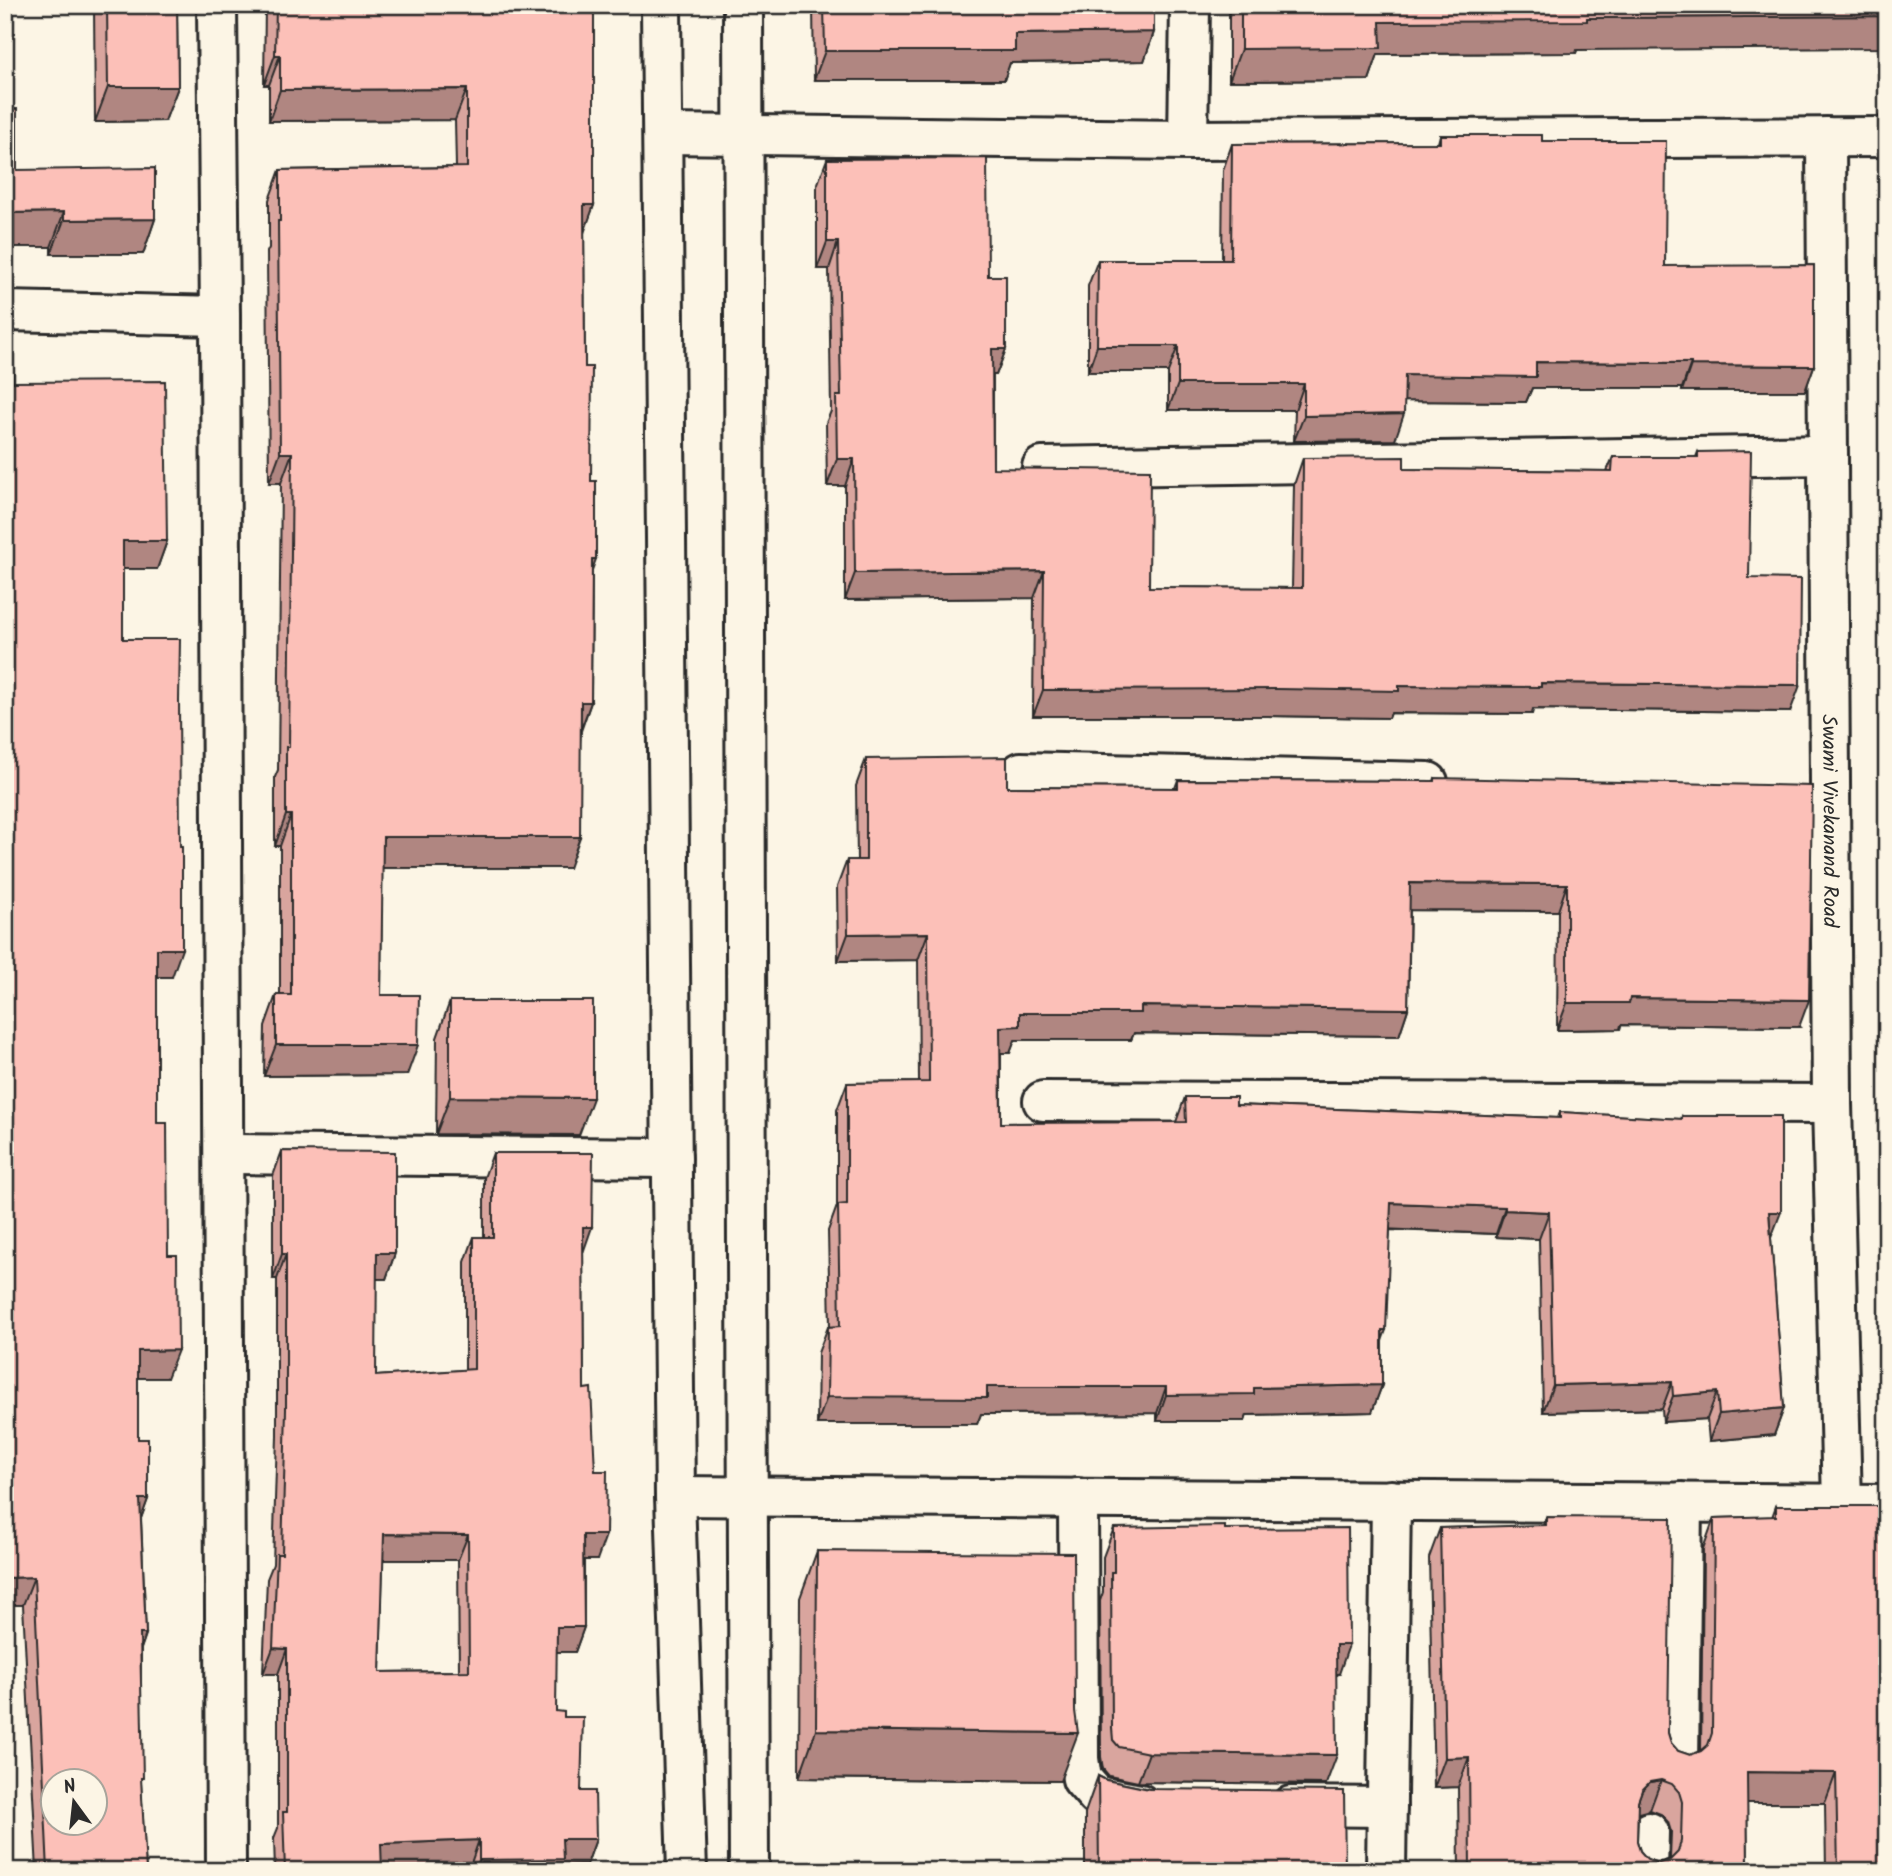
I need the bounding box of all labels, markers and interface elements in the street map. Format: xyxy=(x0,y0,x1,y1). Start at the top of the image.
street label: Swami Vivekanand Road xyxy=(1812,714,1846,928)
north arrow xyxy=(38,1768,108,1838)
text: N xyxy=(60,1771,80,1804)

